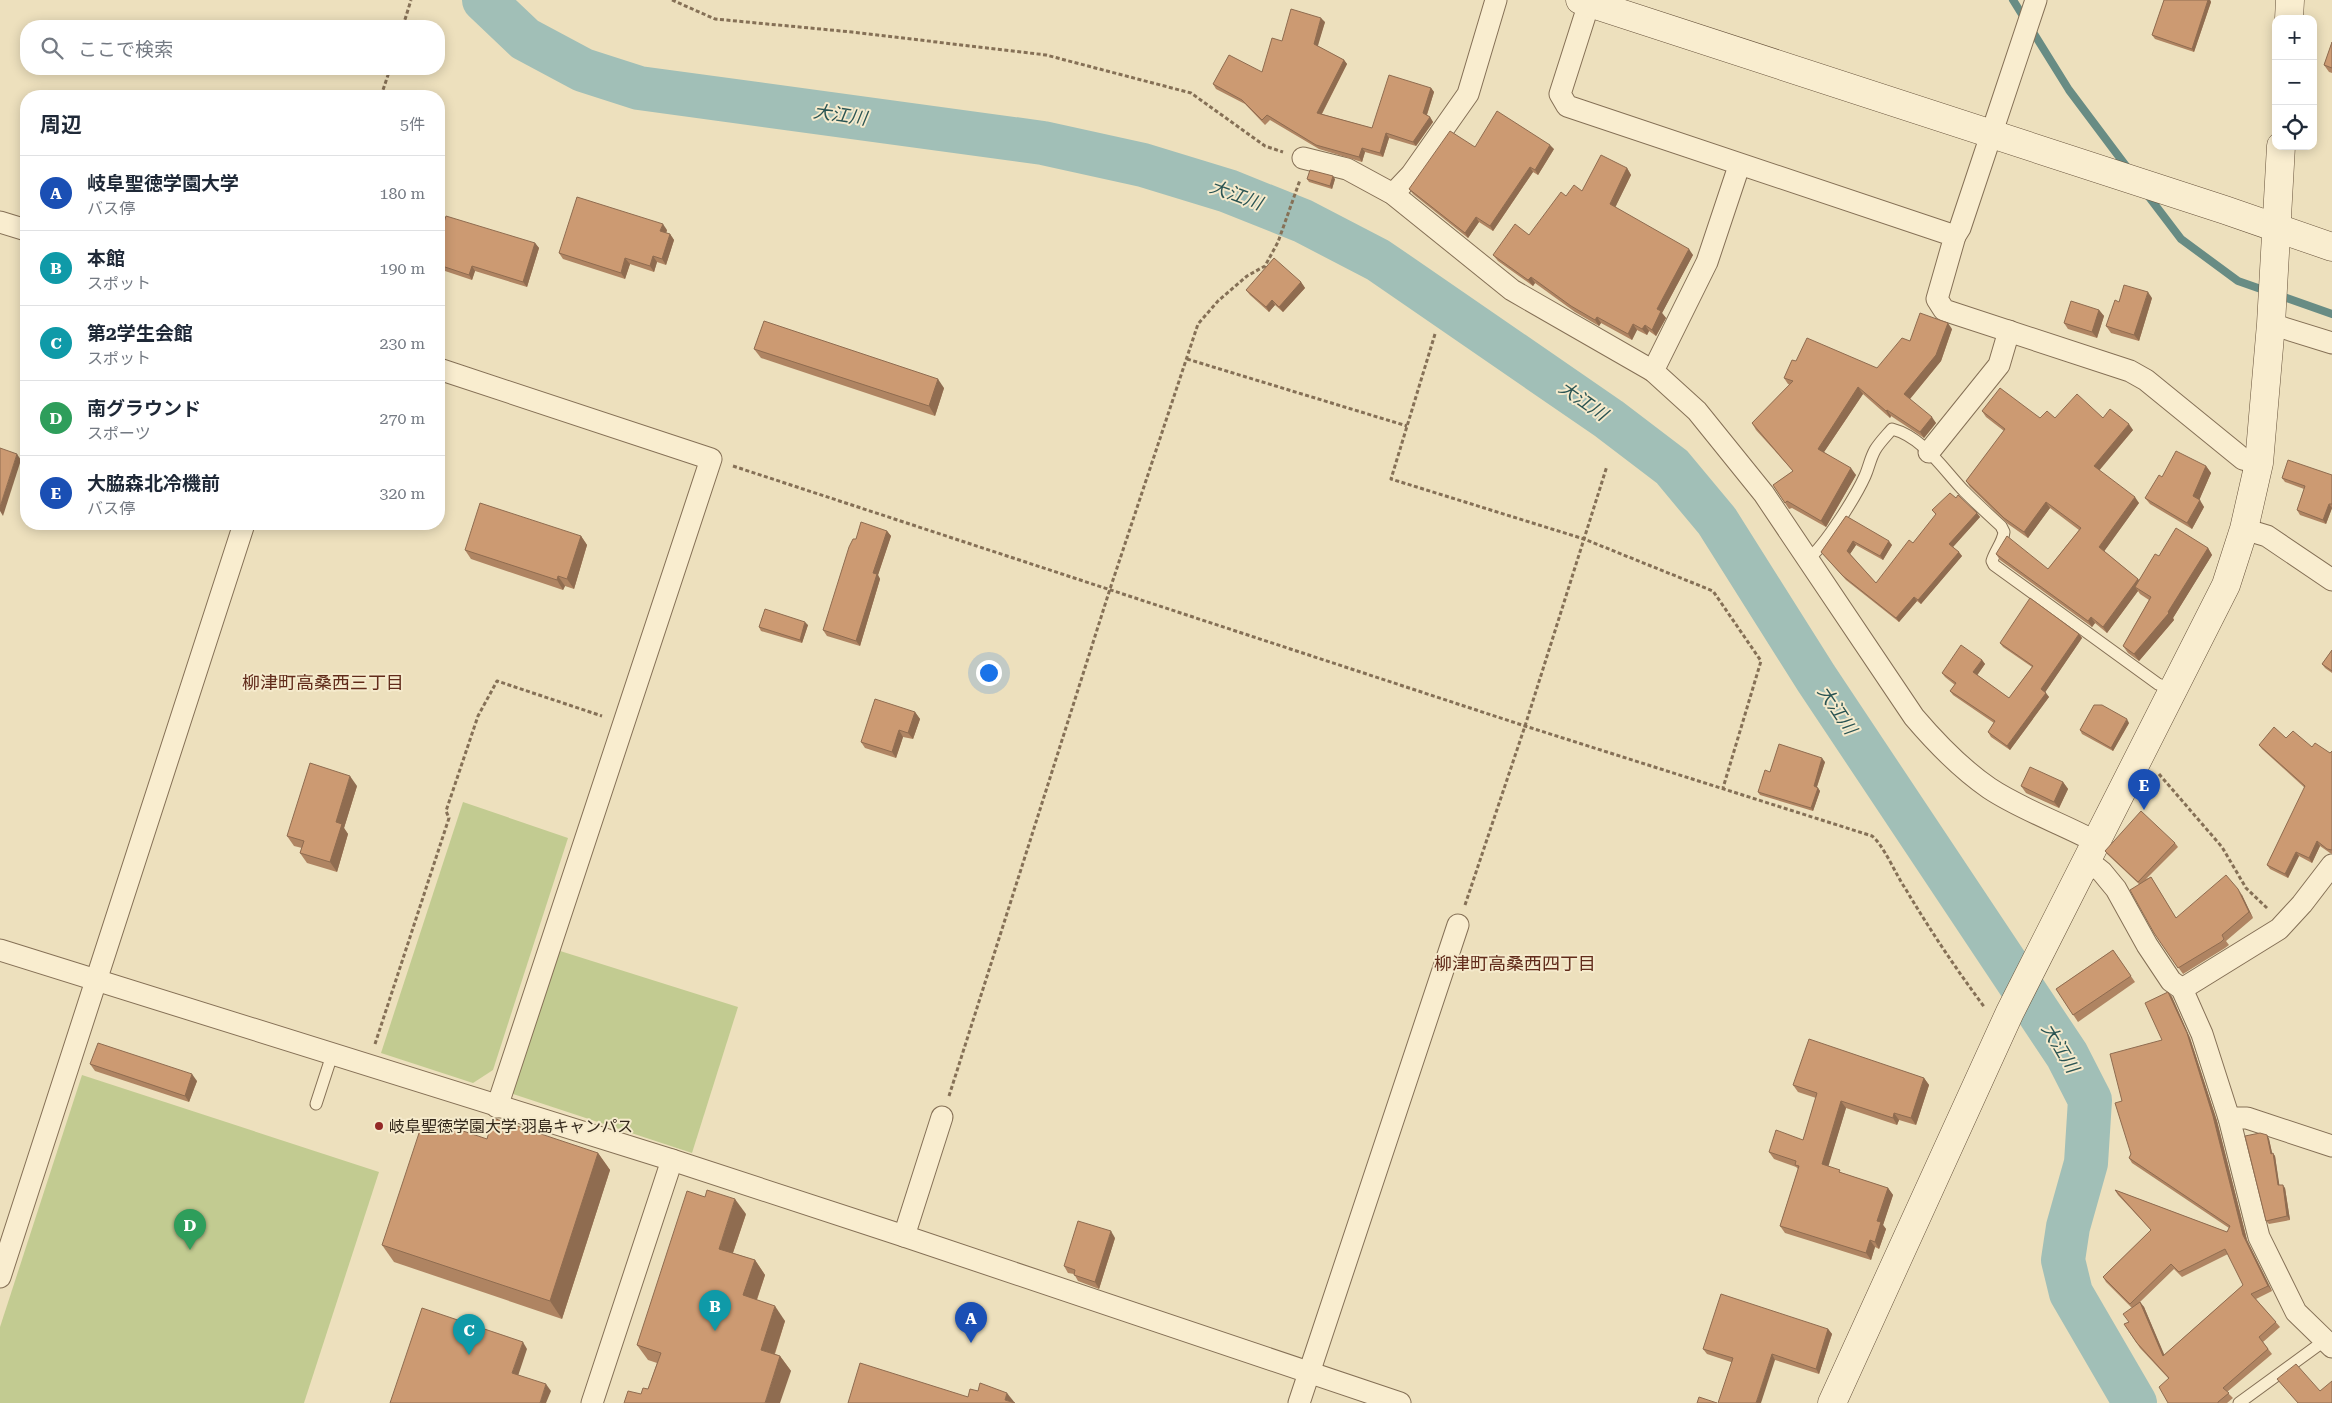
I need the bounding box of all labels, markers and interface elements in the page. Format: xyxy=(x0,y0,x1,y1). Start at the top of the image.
map controls xyxy=(2272,15,2317,150)
button: + xyxy=(2272,15,2317,60)
search box xyxy=(20,20,445,75)
icon: search xyxy=(38,34,66,62)
text: ここで検索 xyxy=(78,38,173,61)
button: − xyxy=(2272,60,2317,105)
water label: 大江川 xyxy=(812,100,870,129)
button: locate xyxy=(2272,105,2317,150)
text: 周辺 xyxy=(40,113,82,137)
text: 5件 xyxy=(400,115,425,134)
text: 岐阜聖徳学園大学 xyxy=(87,172,239,195)
water label: 大江川 xyxy=(1207,175,1267,214)
text: A xyxy=(50,184,62,203)
text: 180 m xyxy=(379,184,425,203)
text: バス停 xyxy=(87,199,135,218)
text: 本館 xyxy=(87,247,125,270)
text: B xyxy=(50,259,62,278)
text: 190 m xyxy=(379,259,425,278)
text: スポット xyxy=(87,274,151,293)
text: 第2学生会館 xyxy=(87,322,193,345)
text: C xyxy=(50,334,62,353)
text: 230 m xyxy=(379,334,425,353)
text: スポット xyxy=(87,349,151,368)
water label: 大江川 xyxy=(1555,377,1613,426)
text: 南グラウンド xyxy=(87,397,201,420)
text: D xyxy=(50,409,62,428)
text: 270 m xyxy=(379,409,425,428)
text: スポーツ xyxy=(87,424,151,443)
text: 大脇森北冷機前 xyxy=(87,472,220,495)
text: E xyxy=(51,484,61,503)
text: 320 m xyxy=(379,484,425,503)
text: バス停 xyxy=(87,499,135,518)
your location xyxy=(976,660,1002,686)
district label: 柳津町高桑西三丁目 xyxy=(242,672,404,693)
water label: 大江川 xyxy=(1814,681,1862,740)
pin: E xyxy=(2128,769,2160,810)
district label: 柳津町高桑西四丁目 xyxy=(1434,953,1596,974)
water label: 大江川 xyxy=(2038,1019,2084,1078)
place label: 岐阜聖徳学園大学 羽島キャンパス xyxy=(389,1117,633,1136)
marker: 岐阜聖徳学園大学 羽島キャンパス xyxy=(373,1120,385,1132)
pin: D xyxy=(174,1209,206,1250)
pin: B xyxy=(699,1290,731,1331)
pin: A xyxy=(955,1302,987,1343)
pin: C xyxy=(453,1314,485,1355)

